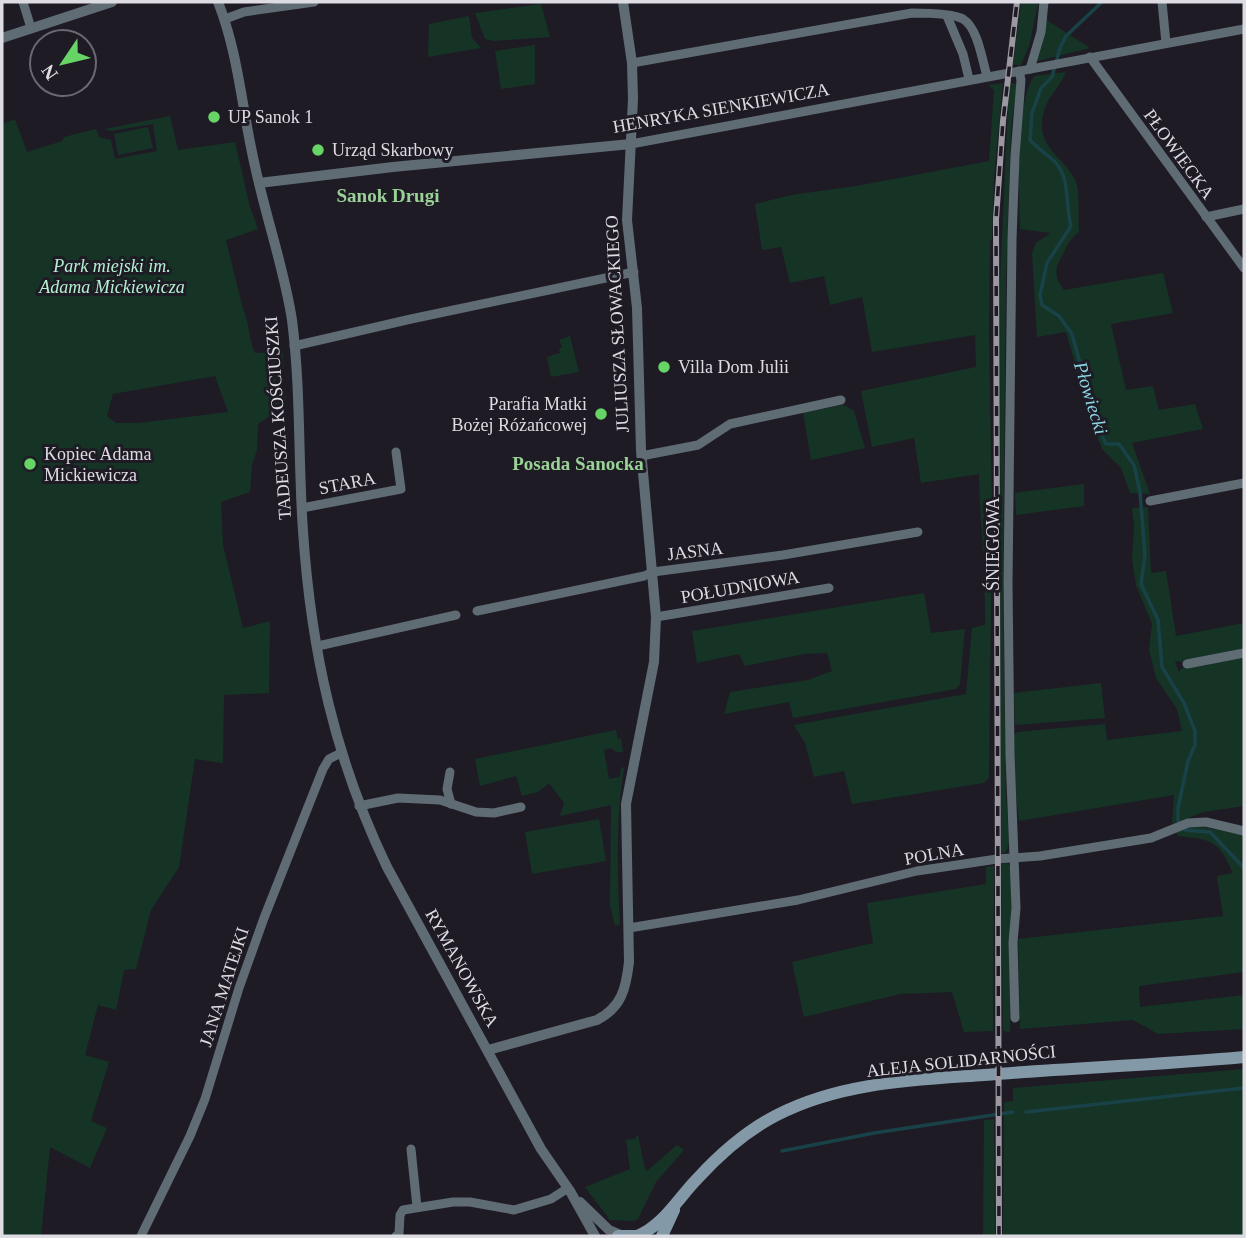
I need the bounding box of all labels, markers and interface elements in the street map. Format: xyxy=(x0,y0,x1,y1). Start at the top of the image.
north arrow xyxy=(28,28,98,98)
text: N xyxy=(37,61,62,84)
street label: HENRYKA SIENKIEWICZA xyxy=(611,79,831,137)
street label: PŁOWIECKA xyxy=(1140,105,1218,203)
place label: UP Sanok 1 xyxy=(228,107,313,127)
marker: UP Sanok 1 xyxy=(206,109,222,125)
place label: Urząd Skarbowy xyxy=(332,140,453,160)
marker: Urząd Skarbowy xyxy=(310,142,326,158)
district label: Sanok Drugi xyxy=(337,185,439,206)
street label: JULIUSZA SŁOWACKIEGO xyxy=(601,215,633,433)
park label: Park miejski im. Adama Mickiewicza xyxy=(38,256,185,297)
street label: TADEUSZA KOŚCIUSZKI xyxy=(260,316,295,521)
place label: Villa Dom Julii xyxy=(678,357,789,377)
water label: Płowiecki xyxy=(1070,358,1112,437)
marker: Villa Dom Julii xyxy=(656,359,672,375)
place label: Parafia Matki Bożej Różańcowej xyxy=(452,394,587,435)
marker: Parafia Matki Bożej Różańcowej xyxy=(593,406,609,422)
place label: Kopiec Adama Mickiewicza xyxy=(44,444,151,485)
district label: Posada Sanocka xyxy=(512,453,644,474)
marker: Kopiec Adama Mickiewicza xyxy=(22,456,38,472)
street label: STARA xyxy=(317,468,377,498)
street label: ŚNIEGOWA xyxy=(982,497,1003,591)
street label: JASNA xyxy=(666,538,724,564)
street label: POŁUDNIOWA xyxy=(679,567,801,607)
street label: POLNA xyxy=(903,839,965,869)
street label: RYMANOWSKA xyxy=(421,905,503,1031)
street label: JANA MATEJKI xyxy=(195,925,253,1049)
street label: ALEJA SOLIDARNOŚCI xyxy=(865,1040,1057,1081)

